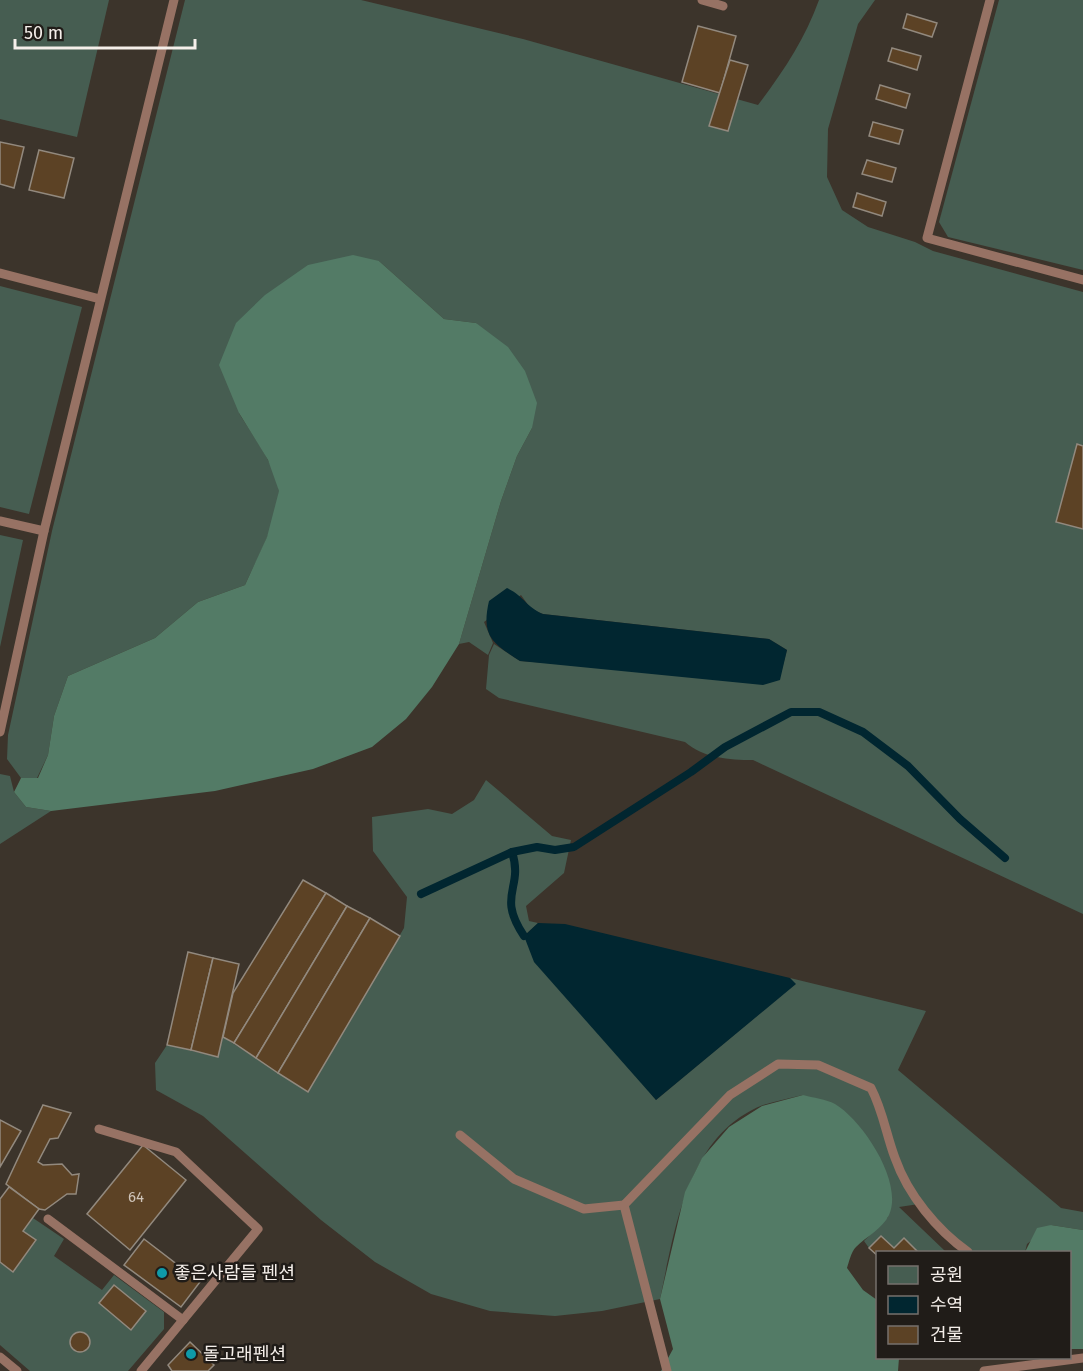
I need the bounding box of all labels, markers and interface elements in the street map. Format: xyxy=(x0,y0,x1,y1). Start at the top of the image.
scale bar xyxy=(15,12,195,50)
text: 50 m xyxy=(24,22,63,44)
house number: 64 xyxy=(128,1188,144,1206)
legend xyxy=(876,1251,1071,1359)
place label: 좋은사람들 펜션 xyxy=(174,1262,295,1284)
text: 공원 xyxy=(930,1264,963,1286)
marker: 좋은사람들 펜션 xyxy=(155,1266,169,1280)
text: 수역 xyxy=(930,1294,963,1316)
text: 건물 xyxy=(930,1324,963,1346)
place label: 돌고래펜션 xyxy=(203,1343,286,1365)
marker: 돌고래펜션 xyxy=(184,1347,198,1361)

